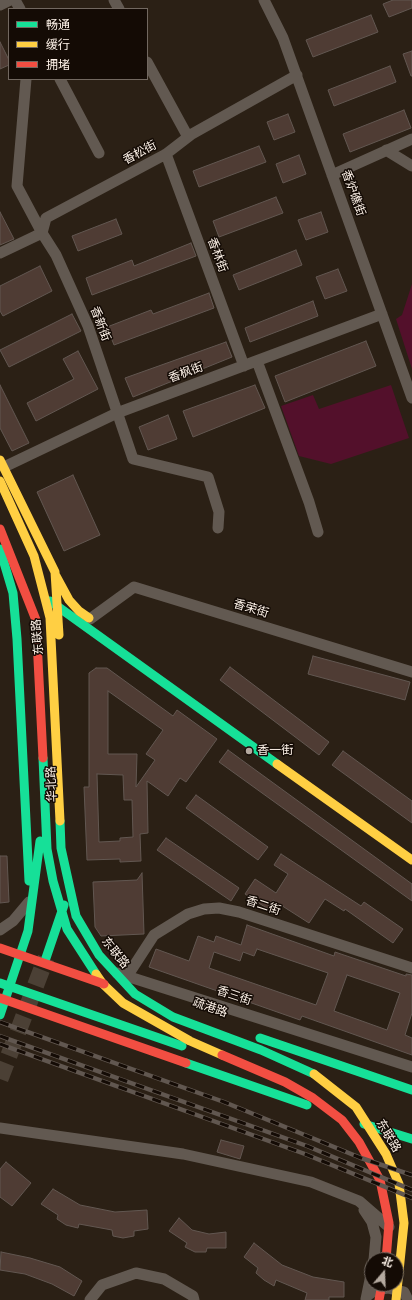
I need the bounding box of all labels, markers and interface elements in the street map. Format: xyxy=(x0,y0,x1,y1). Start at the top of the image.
legend xyxy=(8,8,148,80)
text: 畅通 xyxy=(46,17,70,33)
text: 缓行 xyxy=(46,37,70,53)
text: 拥堵 xyxy=(46,57,70,73)
street label: 香松街 xyxy=(121,138,159,168)
street label: 香炉礁街 xyxy=(338,168,368,218)
street label: 香林街 xyxy=(204,236,230,274)
street label: 香新街 xyxy=(87,305,113,343)
street label: 香枫街 xyxy=(167,360,205,386)
street label: 香荣街 xyxy=(232,597,270,621)
street label: 东联路 xyxy=(29,618,47,656)
place label: 香一街 xyxy=(257,744,293,758)
marker: 香一街 xyxy=(244,746,254,756)
street label: 华北路 xyxy=(44,766,60,802)
street label: 香二街 xyxy=(244,894,282,918)
street label: 东联路 xyxy=(98,934,132,972)
street label: 香三街 xyxy=(215,984,253,1008)
street label: 疏港路 xyxy=(191,995,229,1021)
street label: 东联路 xyxy=(373,1117,403,1155)
north arrow xyxy=(364,1252,404,1292)
text: 北 xyxy=(380,1253,395,1270)

